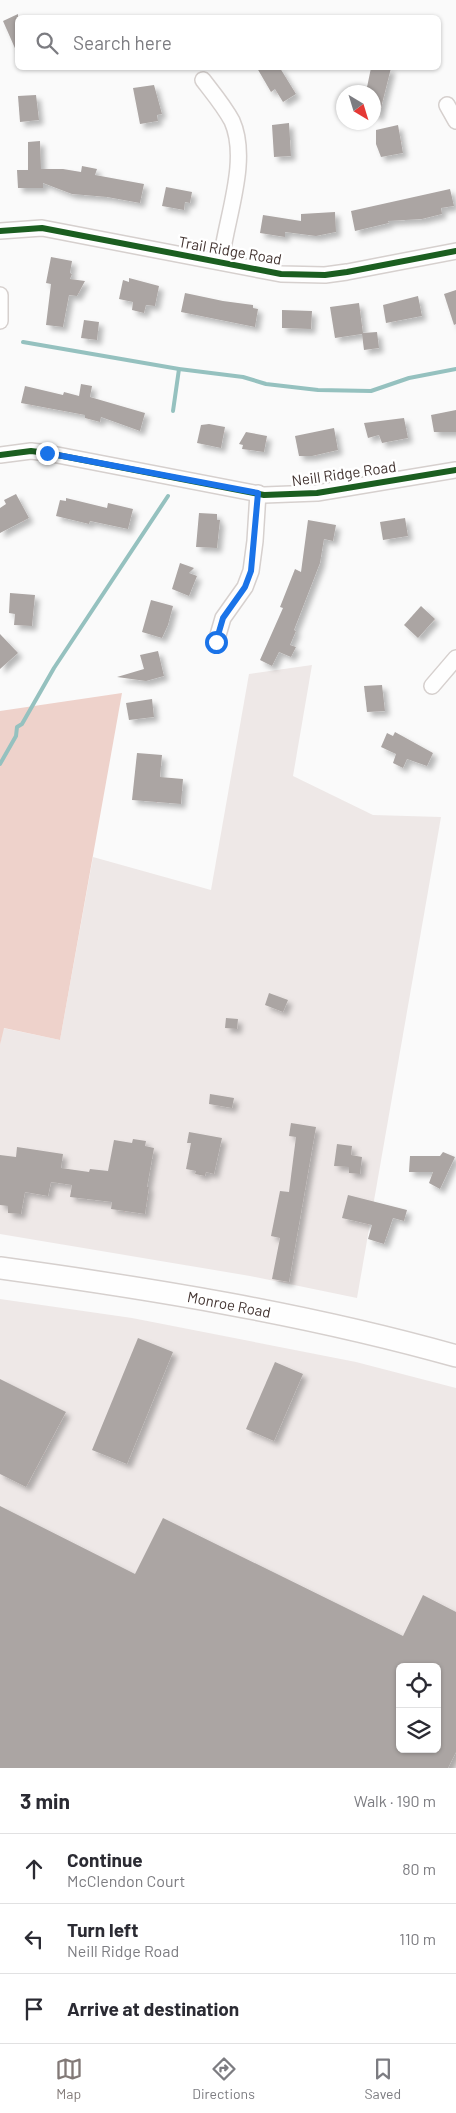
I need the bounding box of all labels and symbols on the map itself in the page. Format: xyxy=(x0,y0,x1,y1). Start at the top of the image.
north arrow xyxy=(336,85,381,130)
street label: Trail Ridge Road xyxy=(177,232,283,268)
route end xyxy=(36,442,59,465)
street label: Neill Ridge Road xyxy=(290,457,397,489)
route start xyxy=(205,631,228,654)
street label: Monroe Road xyxy=(186,1287,272,1321)

